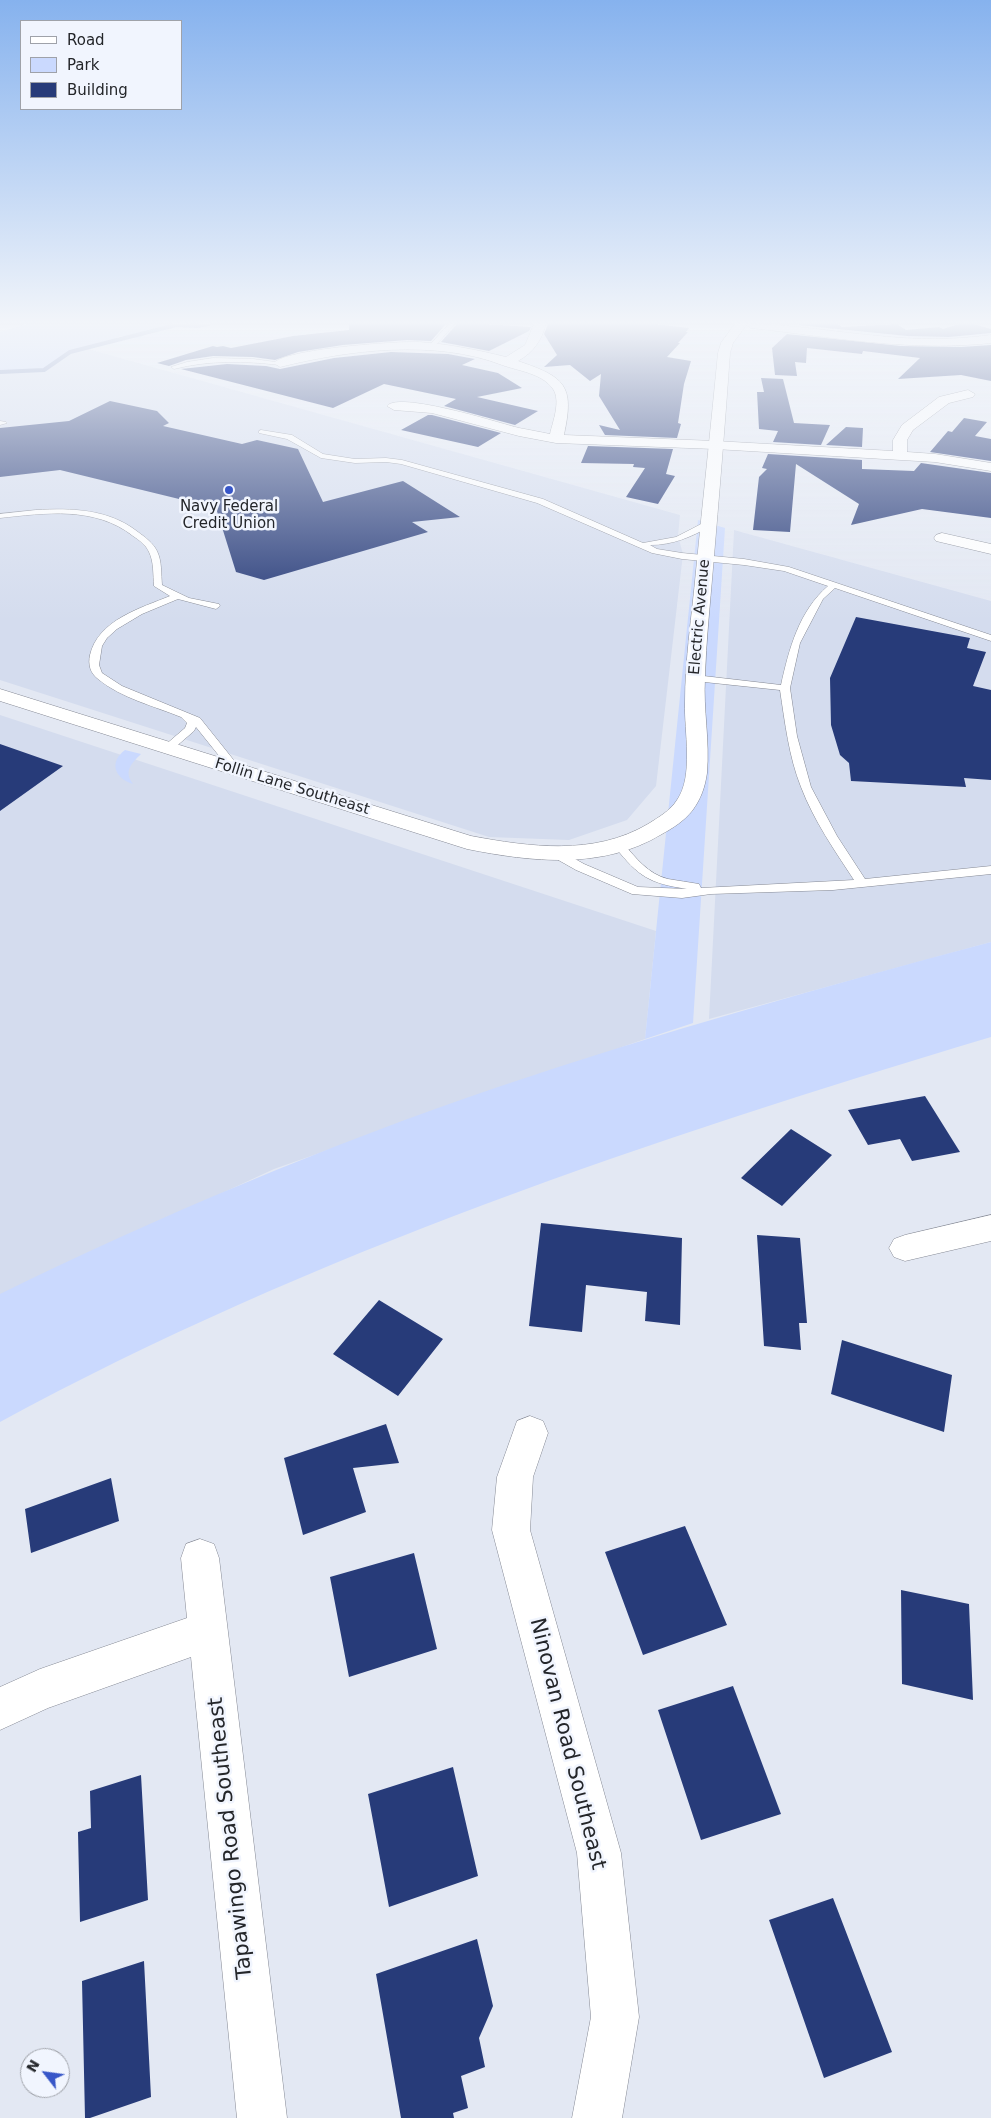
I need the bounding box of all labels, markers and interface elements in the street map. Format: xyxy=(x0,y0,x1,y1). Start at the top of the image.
legend xyxy=(20,20,182,110)
text: Road xyxy=(67,31,105,49)
text: Park xyxy=(67,56,99,74)
text: Building xyxy=(67,81,128,99)
marker: Navy Federal Credit Union xyxy=(223,484,235,496)
place label: Navy Federal Credit Union xyxy=(180,498,278,533)
street label: Electric Avenue xyxy=(686,558,714,676)
street label: Follin Lane Southeast xyxy=(212,755,372,819)
street label: Ninovan Road Southeast xyxy=(524,1616,610,1872)
street label: Tapawingo Road Southeast xyxy=(204,1696,258,1980)
north arrow xyxy=(20,2048,70,2098)
text: N xyxy=(23,2057,43,2075)

